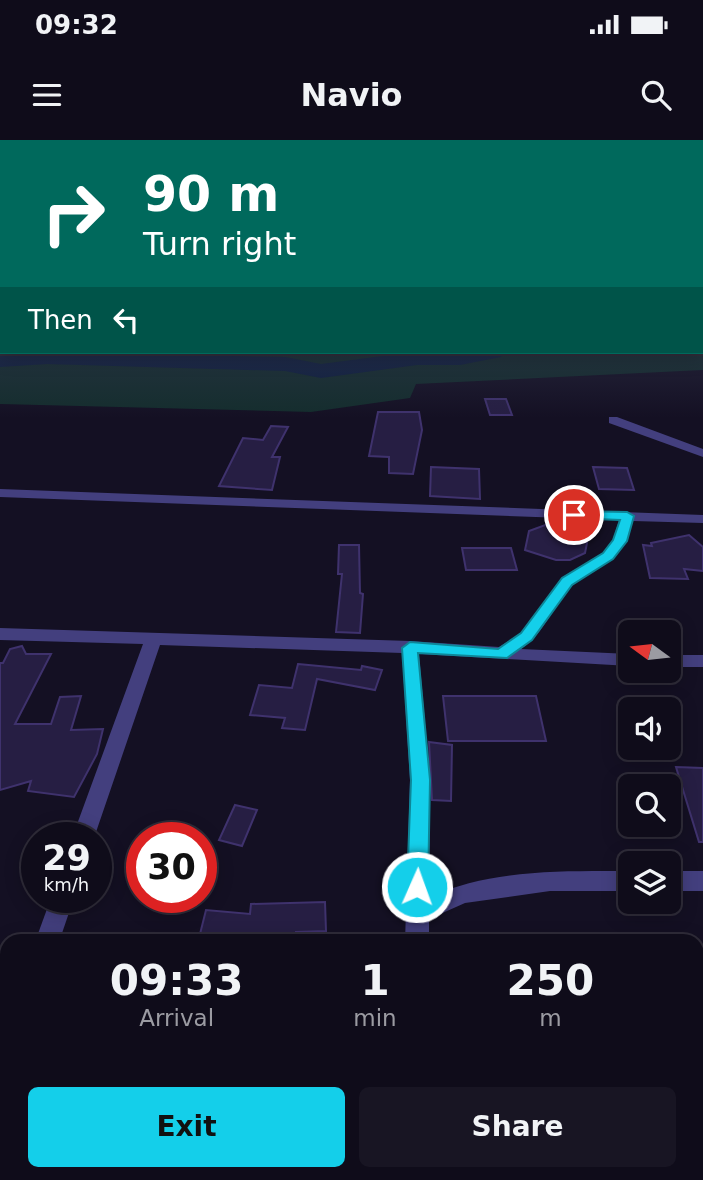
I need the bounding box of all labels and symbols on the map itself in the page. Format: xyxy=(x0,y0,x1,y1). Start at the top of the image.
pin xyxy=(544,485,604,545)
north arrow xyxy=(618,620,681,682)
speed limit sign: 30 xyxy=(126,822,217,913)
position arrow xyxy=(380,850,454,924)

